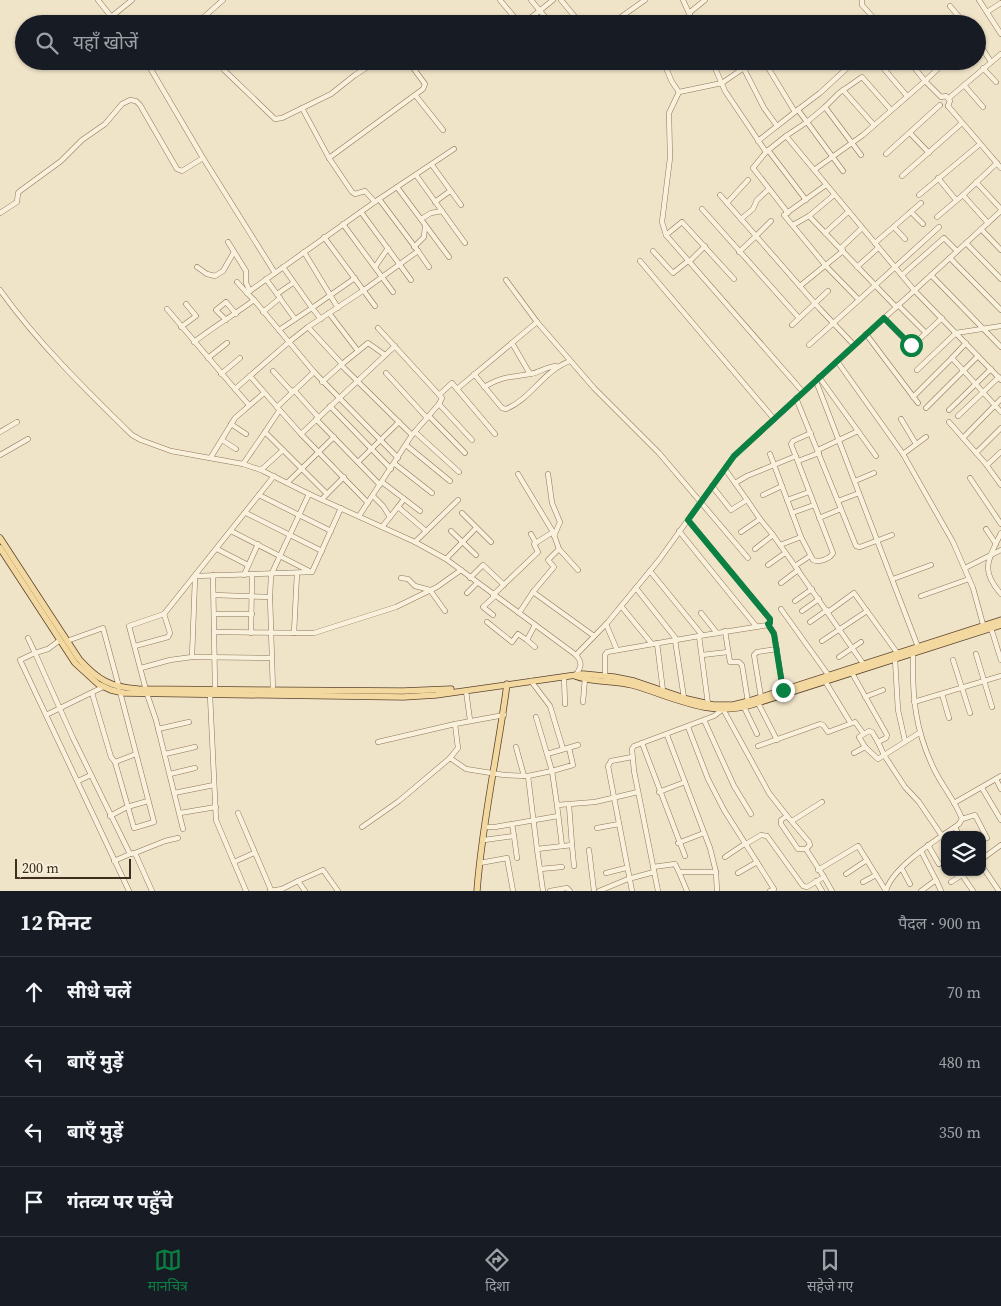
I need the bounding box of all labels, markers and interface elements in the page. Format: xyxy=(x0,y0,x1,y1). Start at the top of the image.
search box xyxy=(15,15,986,70)
icon: search xyxy=(33,29,61,57)
text: यहाँ खोजें xyxy=(73,29,138,55)
route start xyxy=(900,334,923,357)
route end xyxy=(772,679,795,702)
map controls xyxy=(941,831,986,876)
button: layers xyxy=(941,831,986,876)
scale bar xyxy=(15,856,131,879)
text: 200 m xyxy=(22,858,59,878)
text: 12 मिनट xyxy=(20,908,91,937)
text: पैदल · 900 m xyxy=(898,912,981,934)
icon: ahead xyxy=(20,978,48,1006)
text: सीधे चलें xyxy=(67,978,131,1004)
text: 70 m xyxy=(947,981,981,1003)
icon: left xyxy=(20,1048,48,1076)
text: बाएँ मुड़ें xyxy=(67,1048,123,1074)
text: 480 m xyxy=(939,1051,981,1073)
icon: left xyxy=(20,1118,48,1146)
text: बाएँ मुड़ें xyxy=(67,1118,123,1144)
text: 350 m xyxy=(939,1121,981,1143)
icon: arrive xyxy=(20,1188,48,1216)
text: गंतव्य पर पहुँचे xyxy=(67,1188,173,1214)
tab: मानचित्र xyxy=(148,1246,188,1297)
tab: दिशा xyxy=(483,1246,511,1297)
tab: सहेजे गए xyxy=(807,1246,853,1297)

